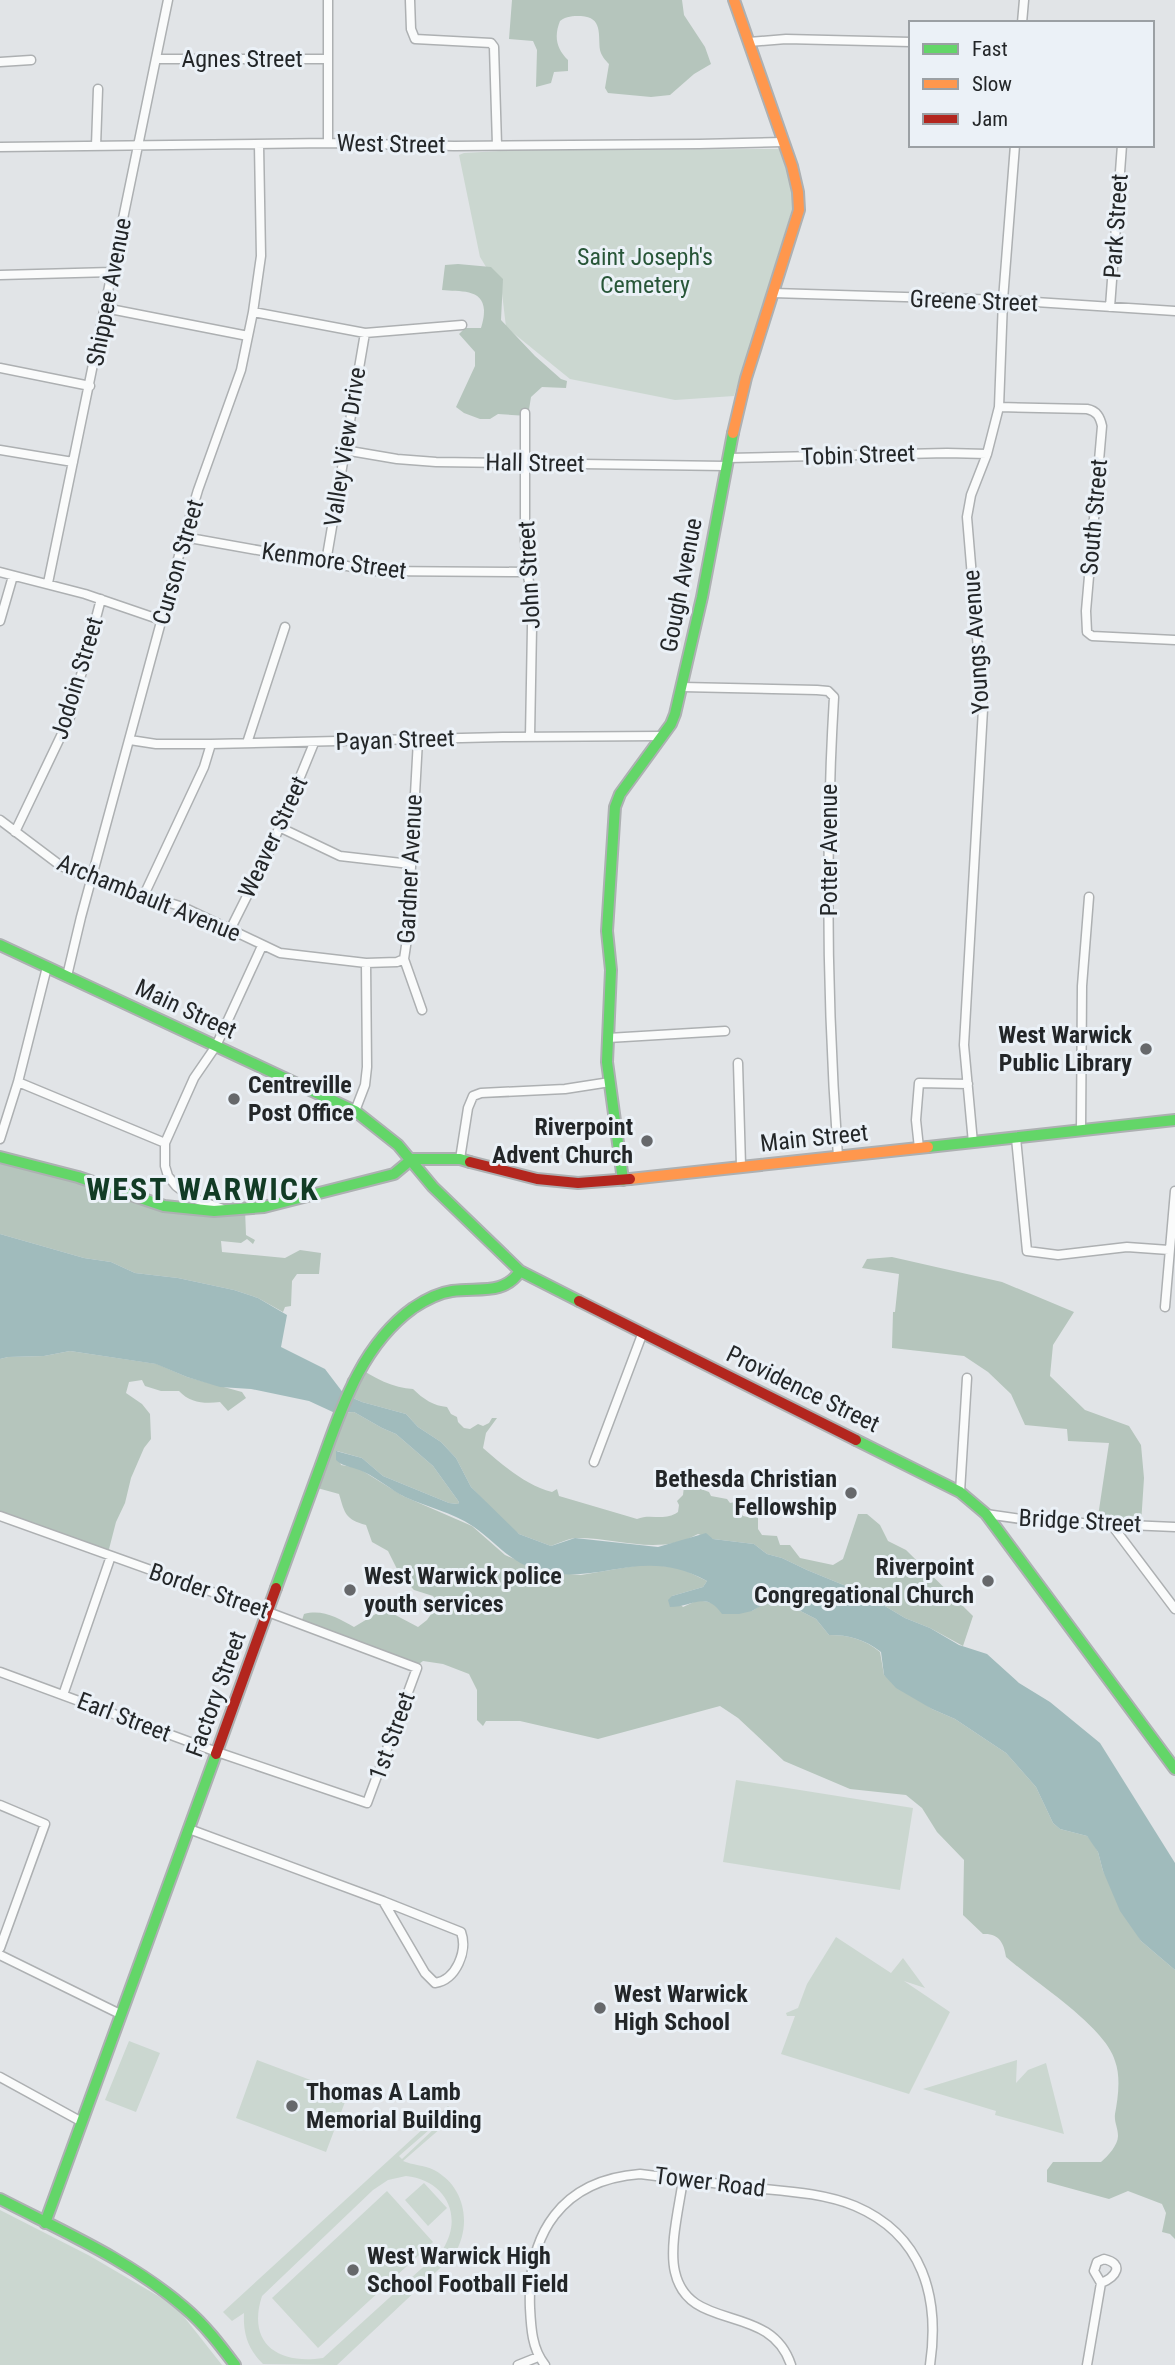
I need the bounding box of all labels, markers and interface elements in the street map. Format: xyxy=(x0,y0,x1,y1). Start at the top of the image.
legend xyxy=(909,21,1154,147)
text: Fast xyxy=(972,37,1008,61)
street label: Agnes Street xyxy=(181,45,303,73)
text: Slow xyxy=(972,72,1012,96)
text: Jam xyxy=(972,107,1008,131)
street label: West Street xyxy=(336,129,446,159)
street label: Park Street xyxy=(1098,173,1134,279)
street label: Shippee Avenue xyxy=(81,216,137,368)
park label: Saint Joseph's Cemetery xyxy=(577,243,713,299)
street label: Greene Street xyxy=(909,285,1039,317)
street label: Valley View Drive xyxy=(319,365,371,529)
street label: Tobin Street xyxy=(800,439,916,471)
street label: Hall Street xyxy=(485,448,585,478)
street label: South Street xyxy=(1075,458,1113,576)
street label: Curson Street xyxy=(147,496,209,628)
street label: Gough Avenue xyxy=(654,516,708,654)
street label: John Street xyxy=(512,520,546,630)
street label: Kenmore Street xyxy=(260,537,408,585)
street label: Youngs Avenue xyxy=(957,569,995,715)
street label: Jodoin Street xyxy=(45,613,109,743)
street label: Payan Street xyxy=(335,724,455,756)
street label: Weaver Street xyxy=(233,772,313,902)
street label: Potter Avenue xyxy=(815,784,843,916)
street label: Gardner Avenue xyxy=(392,794,428,944)
street label: Archambault Avenue xyxy=(53,848,245,948)
street label: Main Street xyxy=(131,973,241,1045)
place label: West Warwick Public Library xyxy=(998,1021,1133,1077)
marker: West Warwick Public Library xyxy=(1138,1041,1154,1057)
place label: Centreville Post Office xyxy=(248,1071,354,1127)
marker: Centreville Post Office xyxy=(226,1091,242,1107)
place label: Riverpoint Advent Church xyxy=(492,1113,633,1169)
street label: Main Street xyxy=(759,1118,869,1158)
marker: Riverpoint Advent Church xyxy=(639,1133,655,1149)
district label: WEST WARWICK xyxy=(86,1170,320,1208)
street label: Providence Street xyxy=(722,1340,884,1438)
place label: Bethesda Christian Fellowship xyxy=(655,1465,837,1521)
marker: Bethesda Christian Fellowship xyxy=(843,1485,859,1501)
street label: Bridge Street xyxy=(1018,1504,1142,1538)
place label: Riverpoint Congregational Church xyxy=(754,1553,974,1609)
street label: Border Street xyxy=(146,1558,272,1624)
place label: West Warwick police youth services xyxy=(364,1562,562,1618)
marker: Riverpoint Congregational Church xyxy=(980,1573,996,1589)
marker: West Warwick police youth services xyxy=(342,1582,358,1598)
street label: Factory Street xyxy=(180,1627,252,1761)
street label: Earl Street xyxy=(73,1686,175,1748)
street label: 1st Street xyxy=(363,1688,421,1784)
place label: West Warwick High School xyxy=(614,1980,748,2036)
marker: West Warwick High School xyxy=(592,2000,608,2016)
place label: Thomas A Lamb Memorial Building xyxy=(306,2078,482,2134)
marker: Thomas A Lamb Memorial Building xyxy=(284,2098,300,2114)
street label: Tower Road xyxy=(653,2161,767,2203)
place label: West Warwick High School Football Field xyxy=(367,2242,568,2298)
marker: West Warwick High School Football Field xyxy=(345,2262,361,2278)

